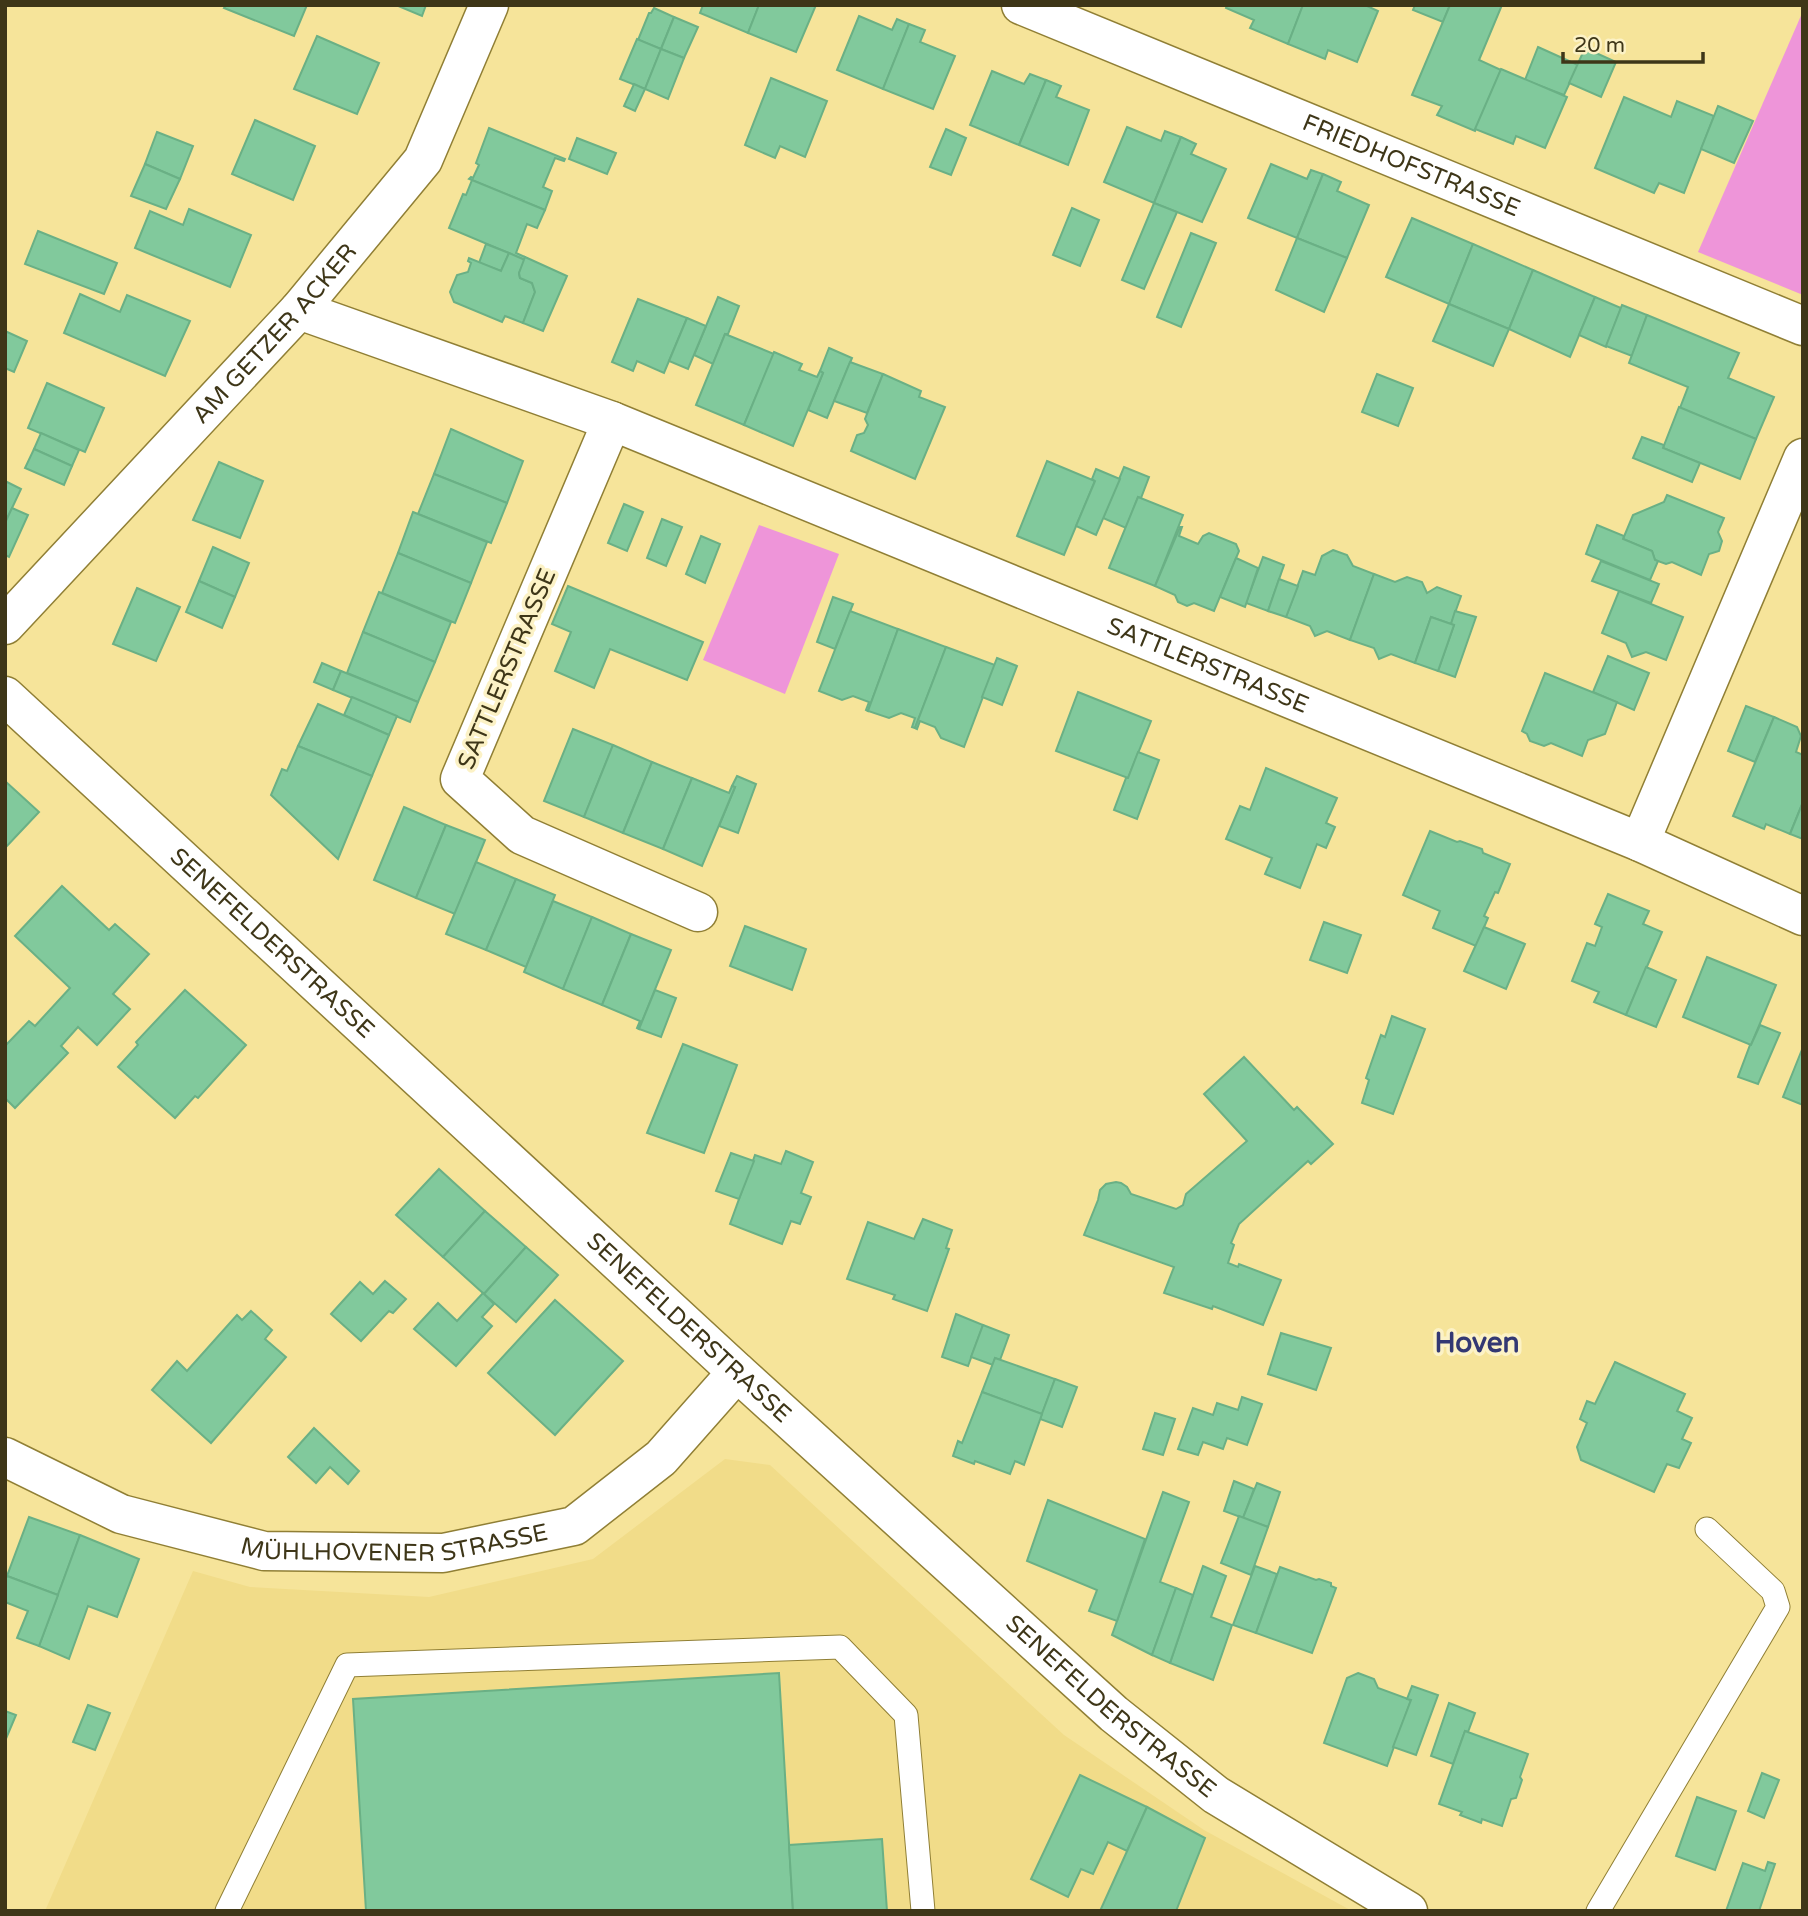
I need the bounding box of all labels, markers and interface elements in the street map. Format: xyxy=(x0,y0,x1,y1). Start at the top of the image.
scale bar xyxy=(1563,21,1703,65)
text: 20 m xyxy=(1574,33,1625,58)
street label: FRIEDHOFSTRASSE xyxy=(1298,108,1524,223)
street label: AM GETZER ACKER xyxy=(186,237,363,430)
street label: SATTLERSTRASSE xyxy=(452,564,562,774)
street label: SATTLERSTRASSE xyxy=(1103,611,1313,719)
street label: SENEFELDERSTRASSE xyxy=(164,842,380,1044)
street label: SENEFELDERSTRASSE xyxy=(581,1226,797,1429)
district label: Hoven xyxy=(1434,1326,1520,1360)
street label: MÜHLHOVENER STRASSE xyxy=(238,1517,550,1568)
street label: SENEFELDERSTRASSE xyxy=(1000,1608,1222,1804)

